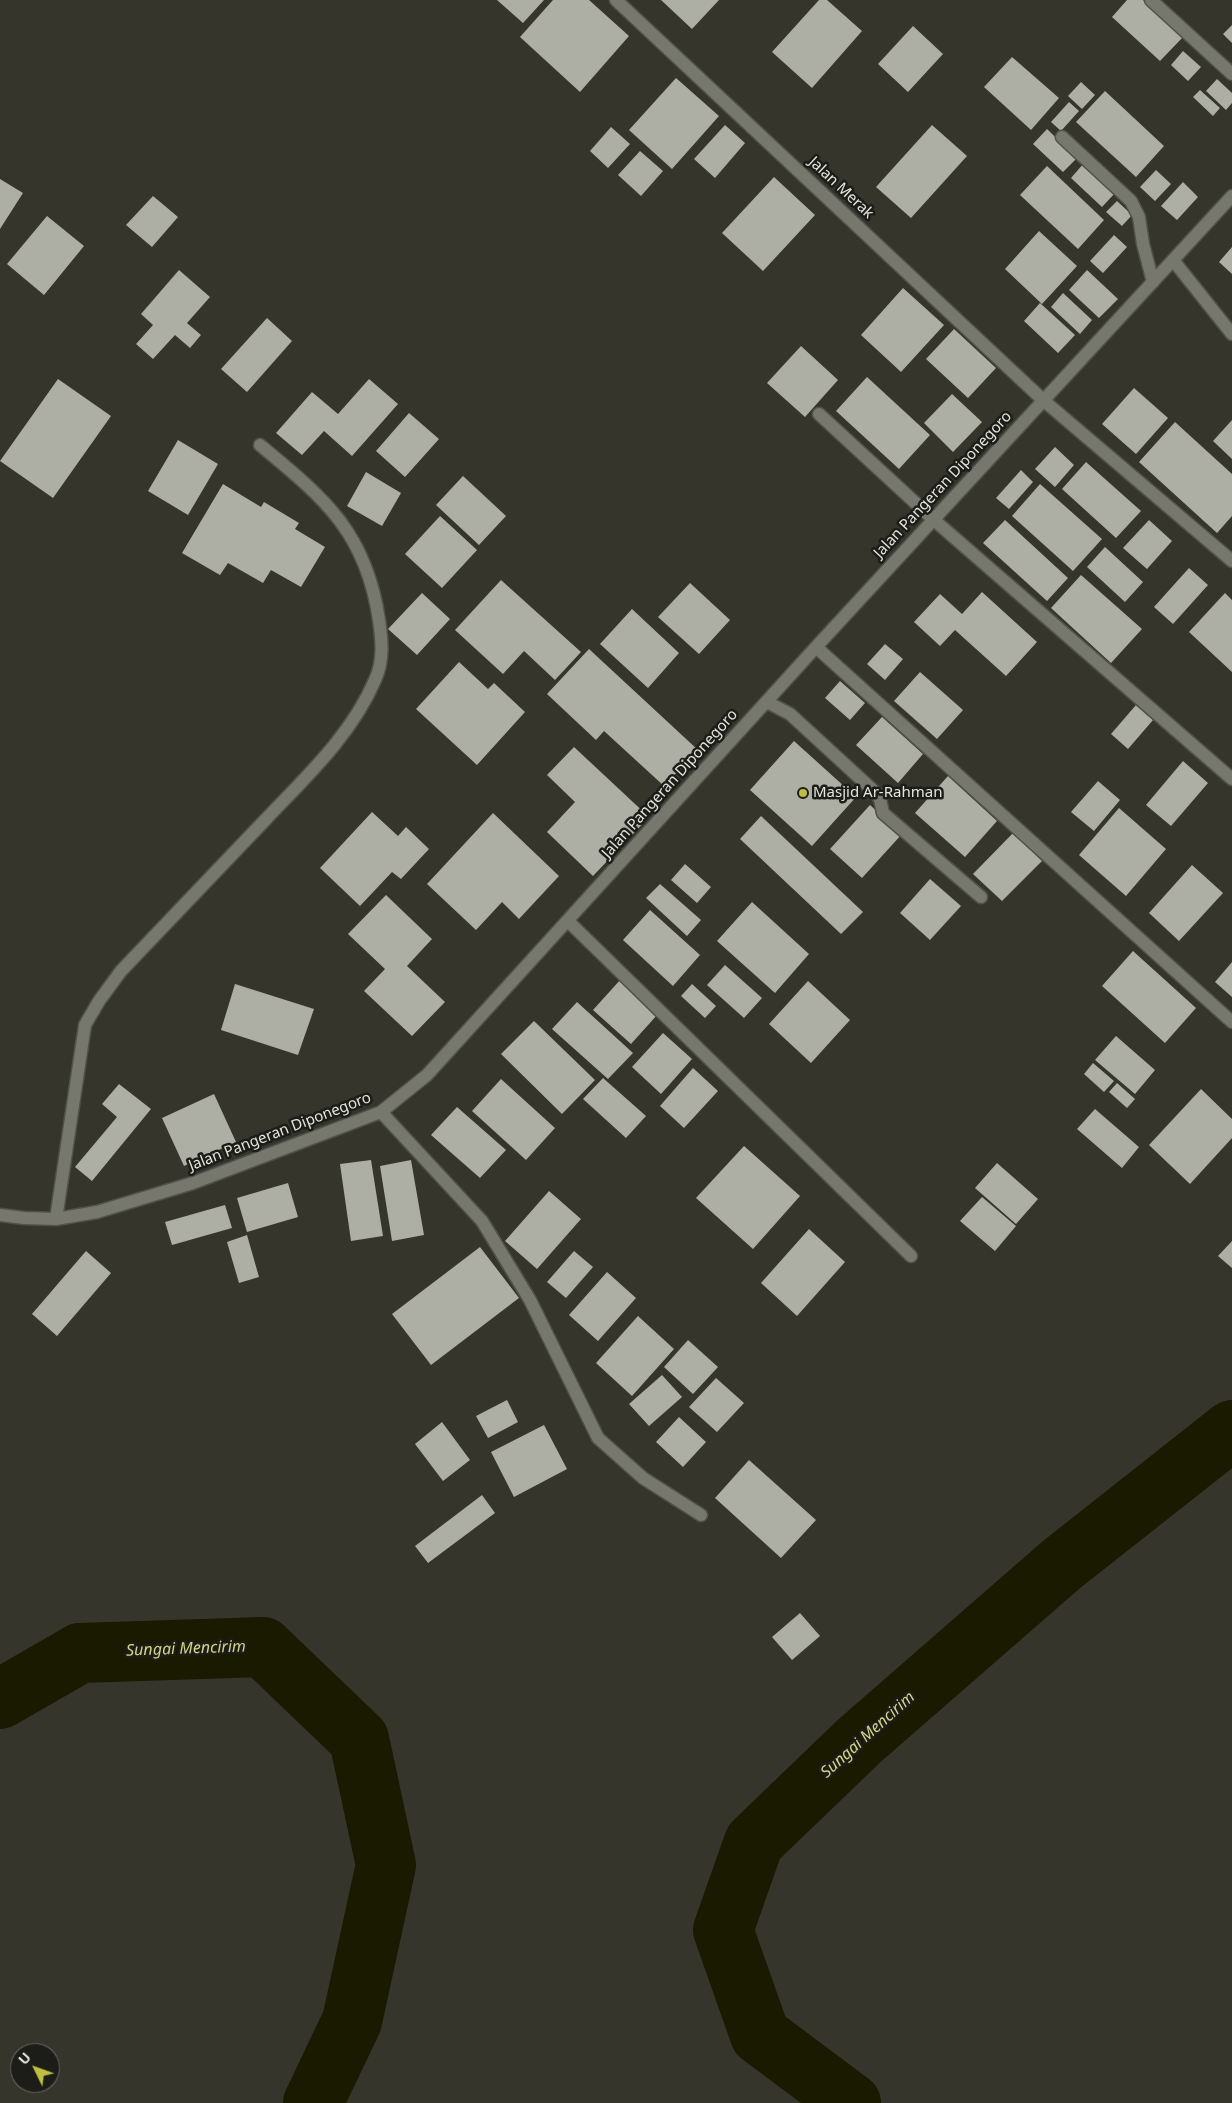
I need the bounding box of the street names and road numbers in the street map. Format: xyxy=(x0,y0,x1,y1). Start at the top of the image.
street label: Jalan Merak xyxy=(805,153,877,223)
street label: Jalan Pangeran Diponegoro xyxy=(870,408,1016,562)
street label: Jalan Pangeran Diponegoro xyxy=(598,706,742,862)
street label: Jalan Pangeran Diponegoro xyxy=(186,1089,374,1175)

